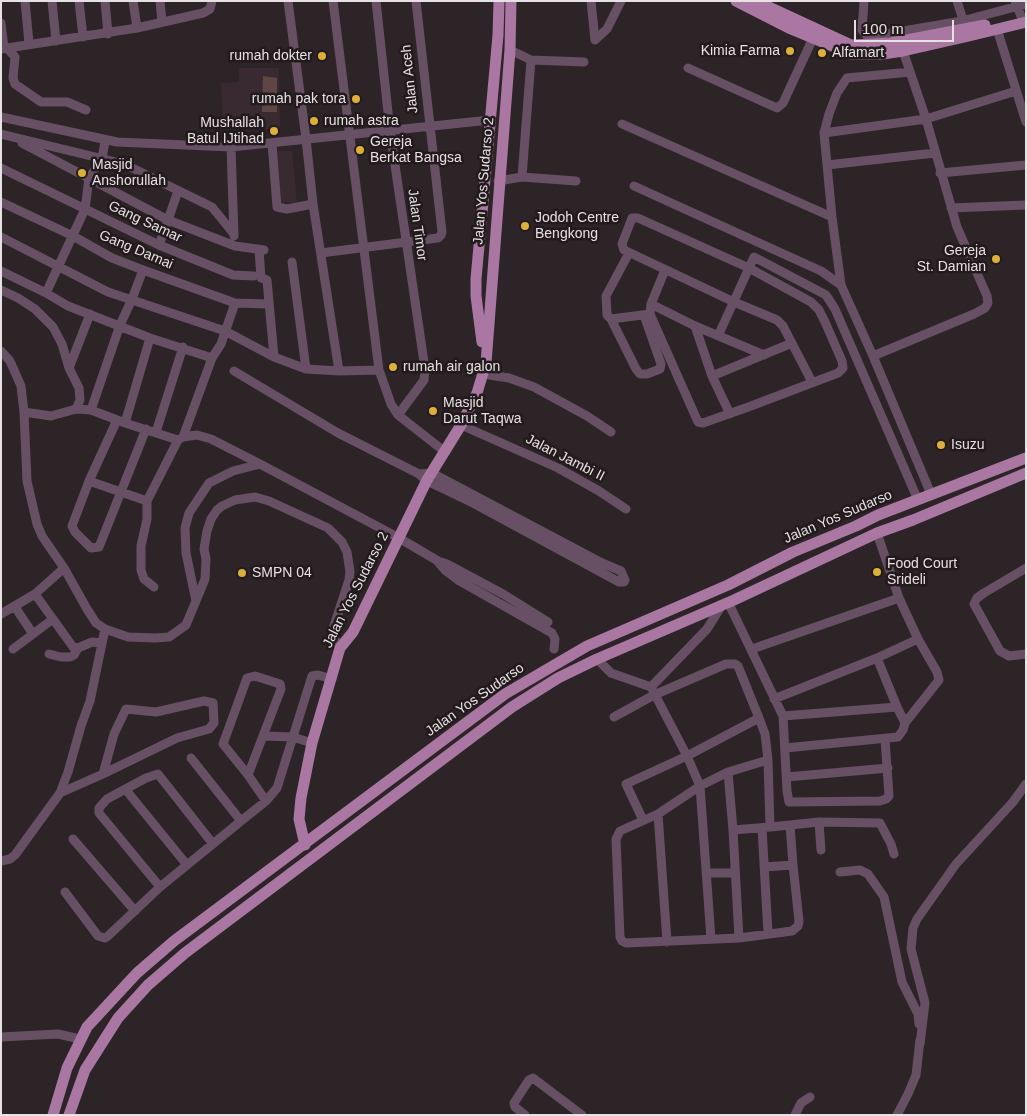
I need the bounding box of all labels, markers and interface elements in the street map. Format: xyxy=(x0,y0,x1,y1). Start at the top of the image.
scale bar xyxy=(857,10,957,42)
text: 100 m xyxy=(862,20,904,37)
place label: Kimia Farma xyxy=(701,43,780,59)
street label: Jalan Aceh xyxy=(398,44,422,114)
marker: Kimia Farma xyxy=(784,45,796,57)
place label: Alfamart xyxy=(832,45,884,61)
marker: Alfamart xyxy=(816,47,828,59)
place label: rumah dokter xyxy=(230,48,312,64)
marker: rumah dokter xyxy=(316,50,328,62)
place label: rumah pak tora xyxy=(252,91,346,107)
marker: rumah pak tora xyxy=(350,93,362,105)
place label: rumah astra xyxy=(324,113,399,129)
place label: Mushallah Batul IJtihad xyxy=(187,115,264,148)
marker: rumah astra xyxy=(308,115,320,127)
street label: Jalan Yos Sudarso 2 xyxy=(470,117,498,245)
marker: Mushallah Batul IJtihad xyxy=(268,125,280,137)
place label: Gereja Berkat Bangsa xyxy=(370,134,462,166)
marker: Gereja Berkat Bangsa xyxy=(354,144,366,156)
place label: Masjid Anshorullah xyxy=(92,157,166,190)
marker: Masjid Anshorullah xyxy=(76,167,88,179)
street label: Jalan Timor xyxy=(404,188,430,262)
street label: Gang Samar xyxy=(105,198,185,246)
place label: Jodoh Centre Bengkong xyxy=(535,210,619,242)
marker: Jodoh Centre Bengkong xyxy=(519,220,531,232)
street label: Gang Damai xyxy=(97,227,175,273)
place label: Gereja St. Damian xyxy=(917,243,986,276)
marker: Gereja St. Damian xyxy=(990,253,1002,265)
place label: rumah air galon xyxy=(403,359,500,375)
marker: rumah air galon xyxy=(387,361,399,373)
place label: Masjid Darut Taqwa xyxy=(443,395,522,428)
marker: Masjid Darut Taqwa xyxy=(427,405,439,417)
street label: Jalan Jambi II xyxy=(523,431,607,485)
place label: Isuzu xyxy=(951,437,984,453)
marker: Isuzu xyxy=(935,439,947,451)
street label: Jalan Yos Sudarso xyxy=(781,487,895,547)
street label: Jalan Yos Sudarso 2 xyxy=(319,529,393,651)
place label: Food Court Srideli xyxy=(887,556,957,588)
place label: SMPN 04 xyxy=(252,565,312,581)
marker: Food Court Srideli xyxy=(871,566,883,578)
marker: SMPN 04 xyxy=(236,567,248,579)
street label: Jalan Yos Sudarso xyxy=(423,660,527,740)

